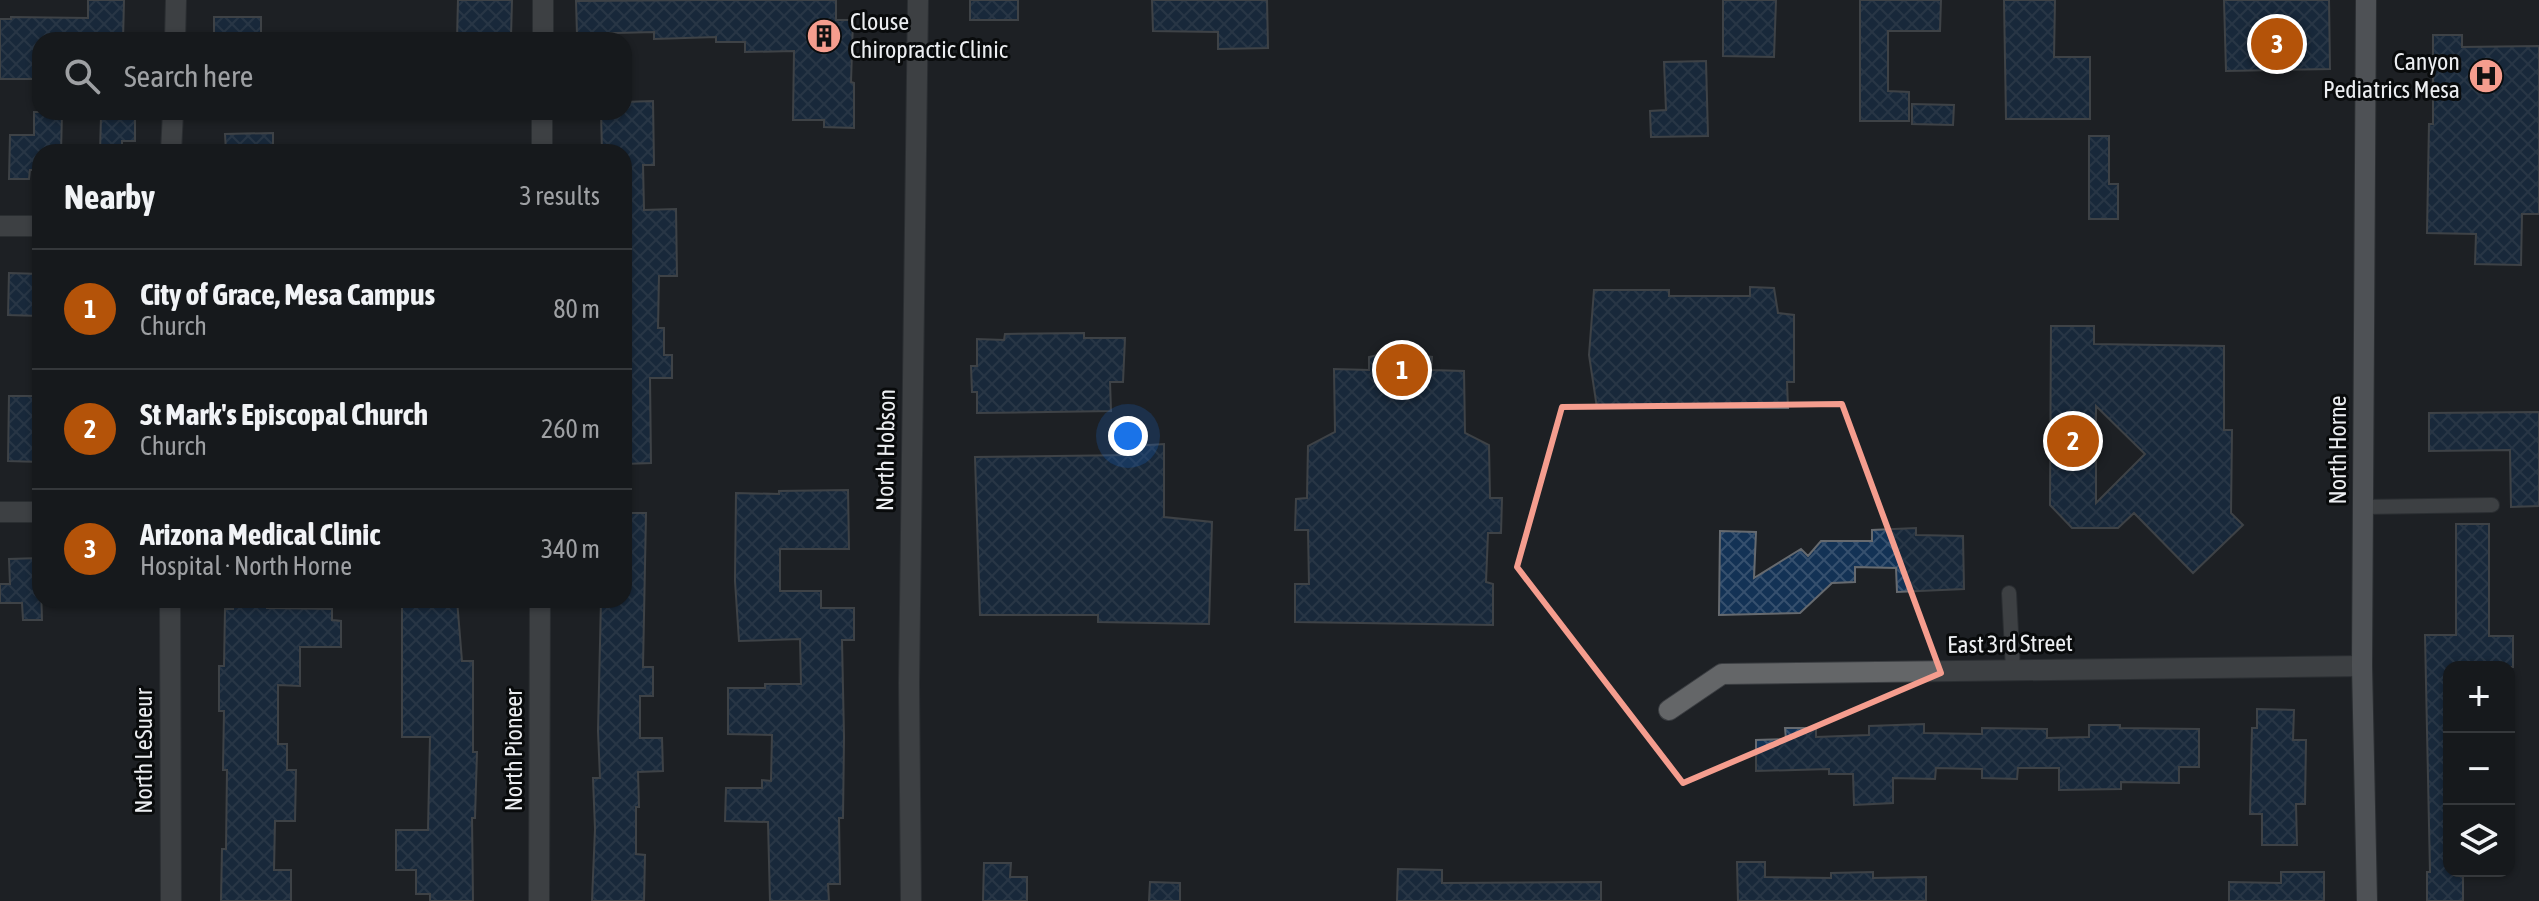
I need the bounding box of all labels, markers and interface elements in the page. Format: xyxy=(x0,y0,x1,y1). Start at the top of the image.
place label: Clouse Chiropractic Clinic xyxy=(850,8,1008,63)
pin: 3 xyxy=(2251,14,2303,74)
building icon: Clouse Chiropractic Clinic xyxy=(805,17,843,55)
search box xyxy=(32,32,632,120)
place label: Canyon Pediatrics Mesa xyxy=(2323,48,2460,103)
icon: search xyxy=(60,54,104,98)
hospital icon: Canyon Pediatrics Mesa xyxy=(2467,57,2505,95)
text: Search here xyxy=(124,59,253,93)
text: Nearby xyxy=(64,177,155,216)
text: 3 results xyxy=(519,181,600,211)
text: City of Grace, Mesa Campus xyxy=(140,277,435,311)
text: 1 xyxy=(84,294,96,324)
text: 80 m xyxy=(553,294,600,324)
text: Church xyxy=(140,311,207,341)
pin: 1 xyxy=(1376,340,1428,400)
street label: North Hobson xyxy=(871,389,900,511)
street label: North Horne xyxy=(2324,396,2351,504)
text: St Mark's Episcopal Church xyxy=(140,397,428,431)
pin: 2 xyxy=(2047,411,2099,471)
text: 2 xyxy=(84,414,96,444)
text: 260 m xyxy=(541,414,600,444)
your location xyxy=(1108,416,1148,456)
text: Church xyxy=(140,431,207,461)
text: Arizona Medical Clinic xyxy=(140,517,380,551)
text: 3 xyxy=(84,534,96,564)
text: 340 m xyxy=(541,534,600,564)
text: Hospital · North Horne xyxy=(140,551,352,581)
street label: East 3rd Street xyxy=(1947,629,2073,658)
map controls xyxy=(2443,661,2515,877)
button: + xyxy=(2443,661,2515,733)
street label: North LeSueur xyxy=(130,687,157,814)
street label: North Pioneer xyxy=(500,688,527,811)
button: − xyxy=(2443,733,2515,805)
button: layers xyxy=(2443,805,2515,877)

